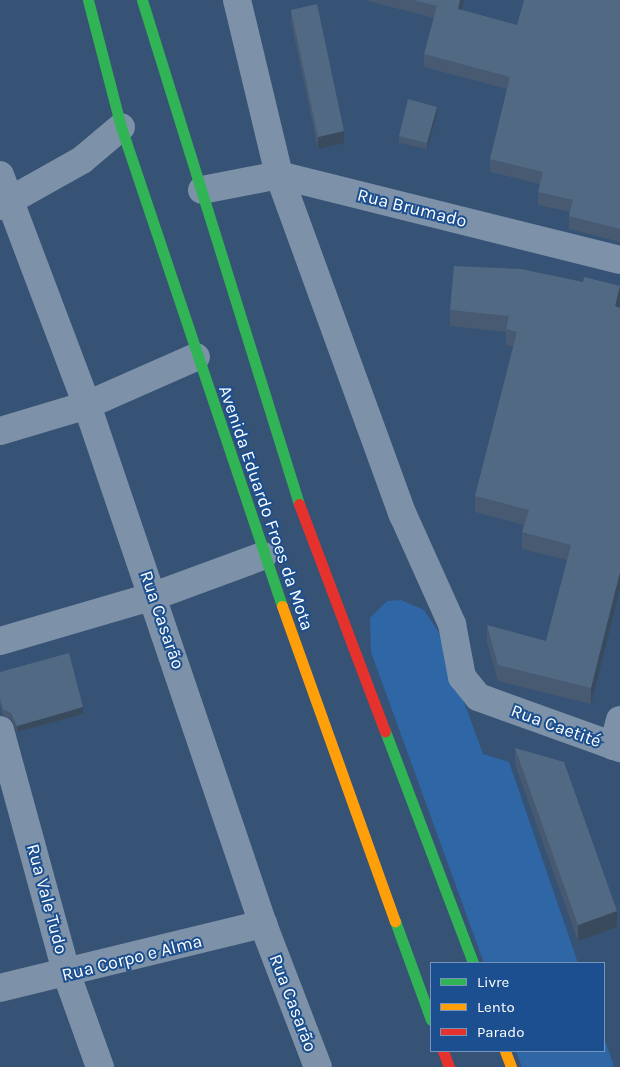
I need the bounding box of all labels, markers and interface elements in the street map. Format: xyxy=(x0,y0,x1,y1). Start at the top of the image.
street label: Rua Brumado xyxy=(355,184,469,232)
street label: Avenida Eduardo Froes da Mota xyxy=(214,383,318,633)
street label: Rua Casarão xyxy=(135,568,189,672)
street label: Rua Caetité xyxy=(508,700,604,752)
street label: Rua Vale Tudo xyxy=(22,841,72,957)
street label: Rua Corpo e Alma xyxy=(60,930,204,986)
street label: Rua Casarão xyxy=(265,951,321,1055)
legend xyxy=(430,962,605,1052)
text: Livre xyxy=(477,973,509,991)
text: Lento xyxy=(477,998,515,1016)
text: Parado xyxy=(477,1023,524,1041)

